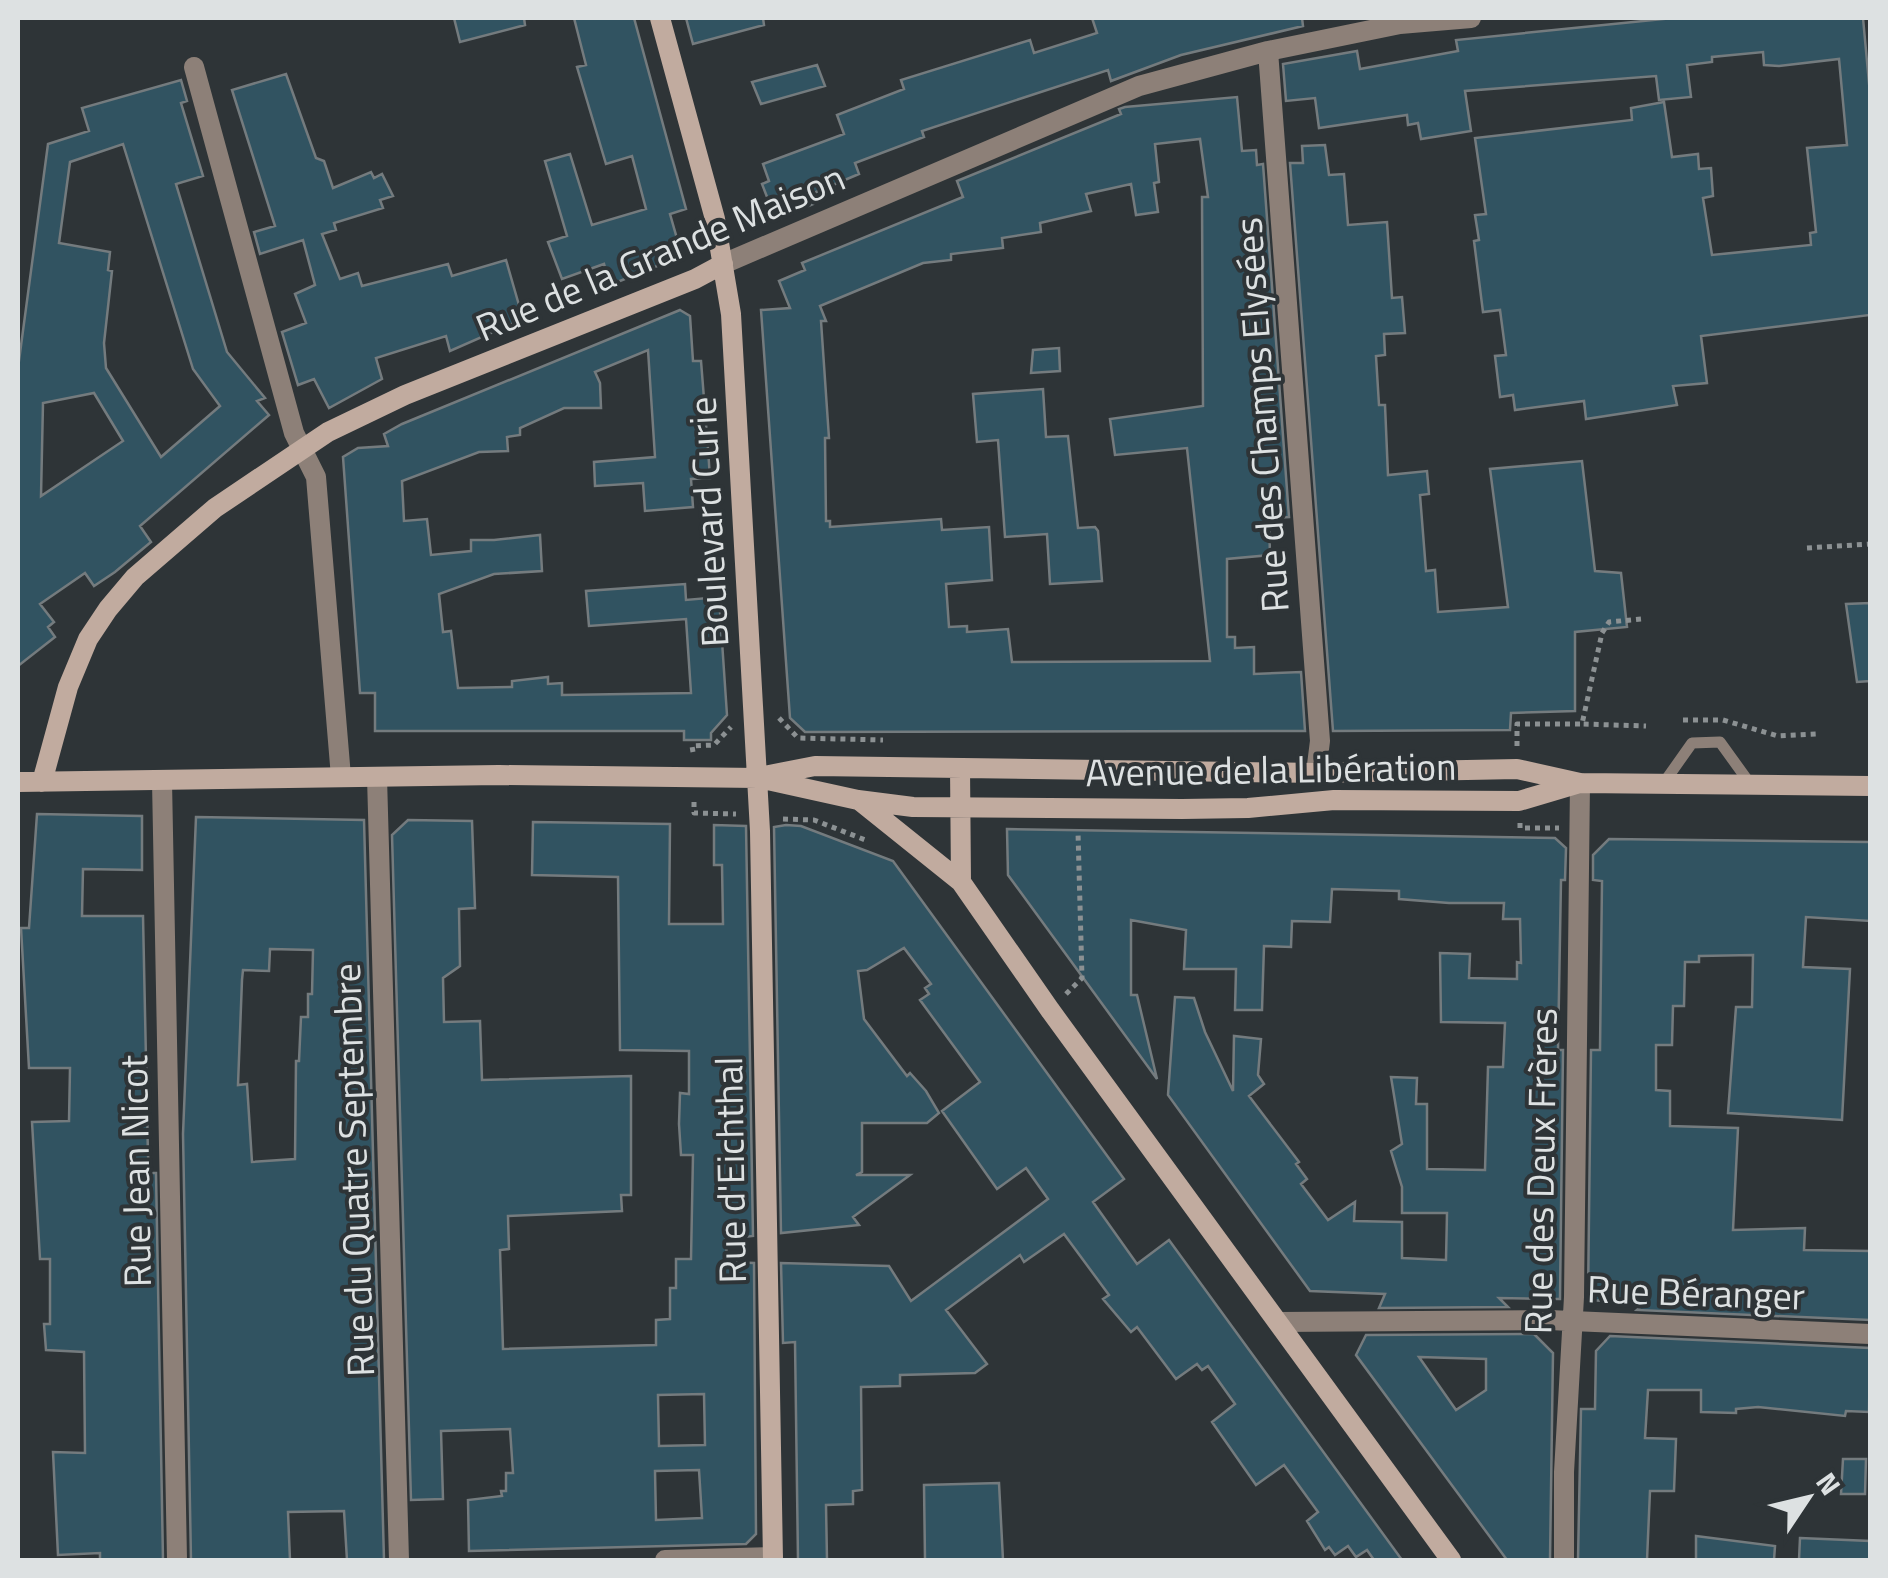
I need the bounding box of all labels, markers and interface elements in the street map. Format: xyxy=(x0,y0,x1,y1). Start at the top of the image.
street label: Rue de la Grande Maison xyxy=(466,148,854,356)
street label: Rue des Champs Elysées xyxy=(1218,216,1304,614)
street label: Boulevard Curie xyxy=(672,395,744,649)
street label: Avenue de la Libération xyxy=(1085,737,1457,801)
street label: Rue du Quatre Septembre xyxy=(317,962,389,1378)
street label: Rue des Deux Frères xyxy=(1508,1007,1572,1335)
street label: Rue Jean Nicot xyxy=(104,1054,166,1288)
street label: Rue d'Eichthal xyxy=(699,1056,761,1284)
street label: Rue Béranger xyxy=(1586,1259,1806,1325)
north arrow xyxy=(1758,1448,1858,1548)
text: N xyxy=(1806,1463,1852,1504)

